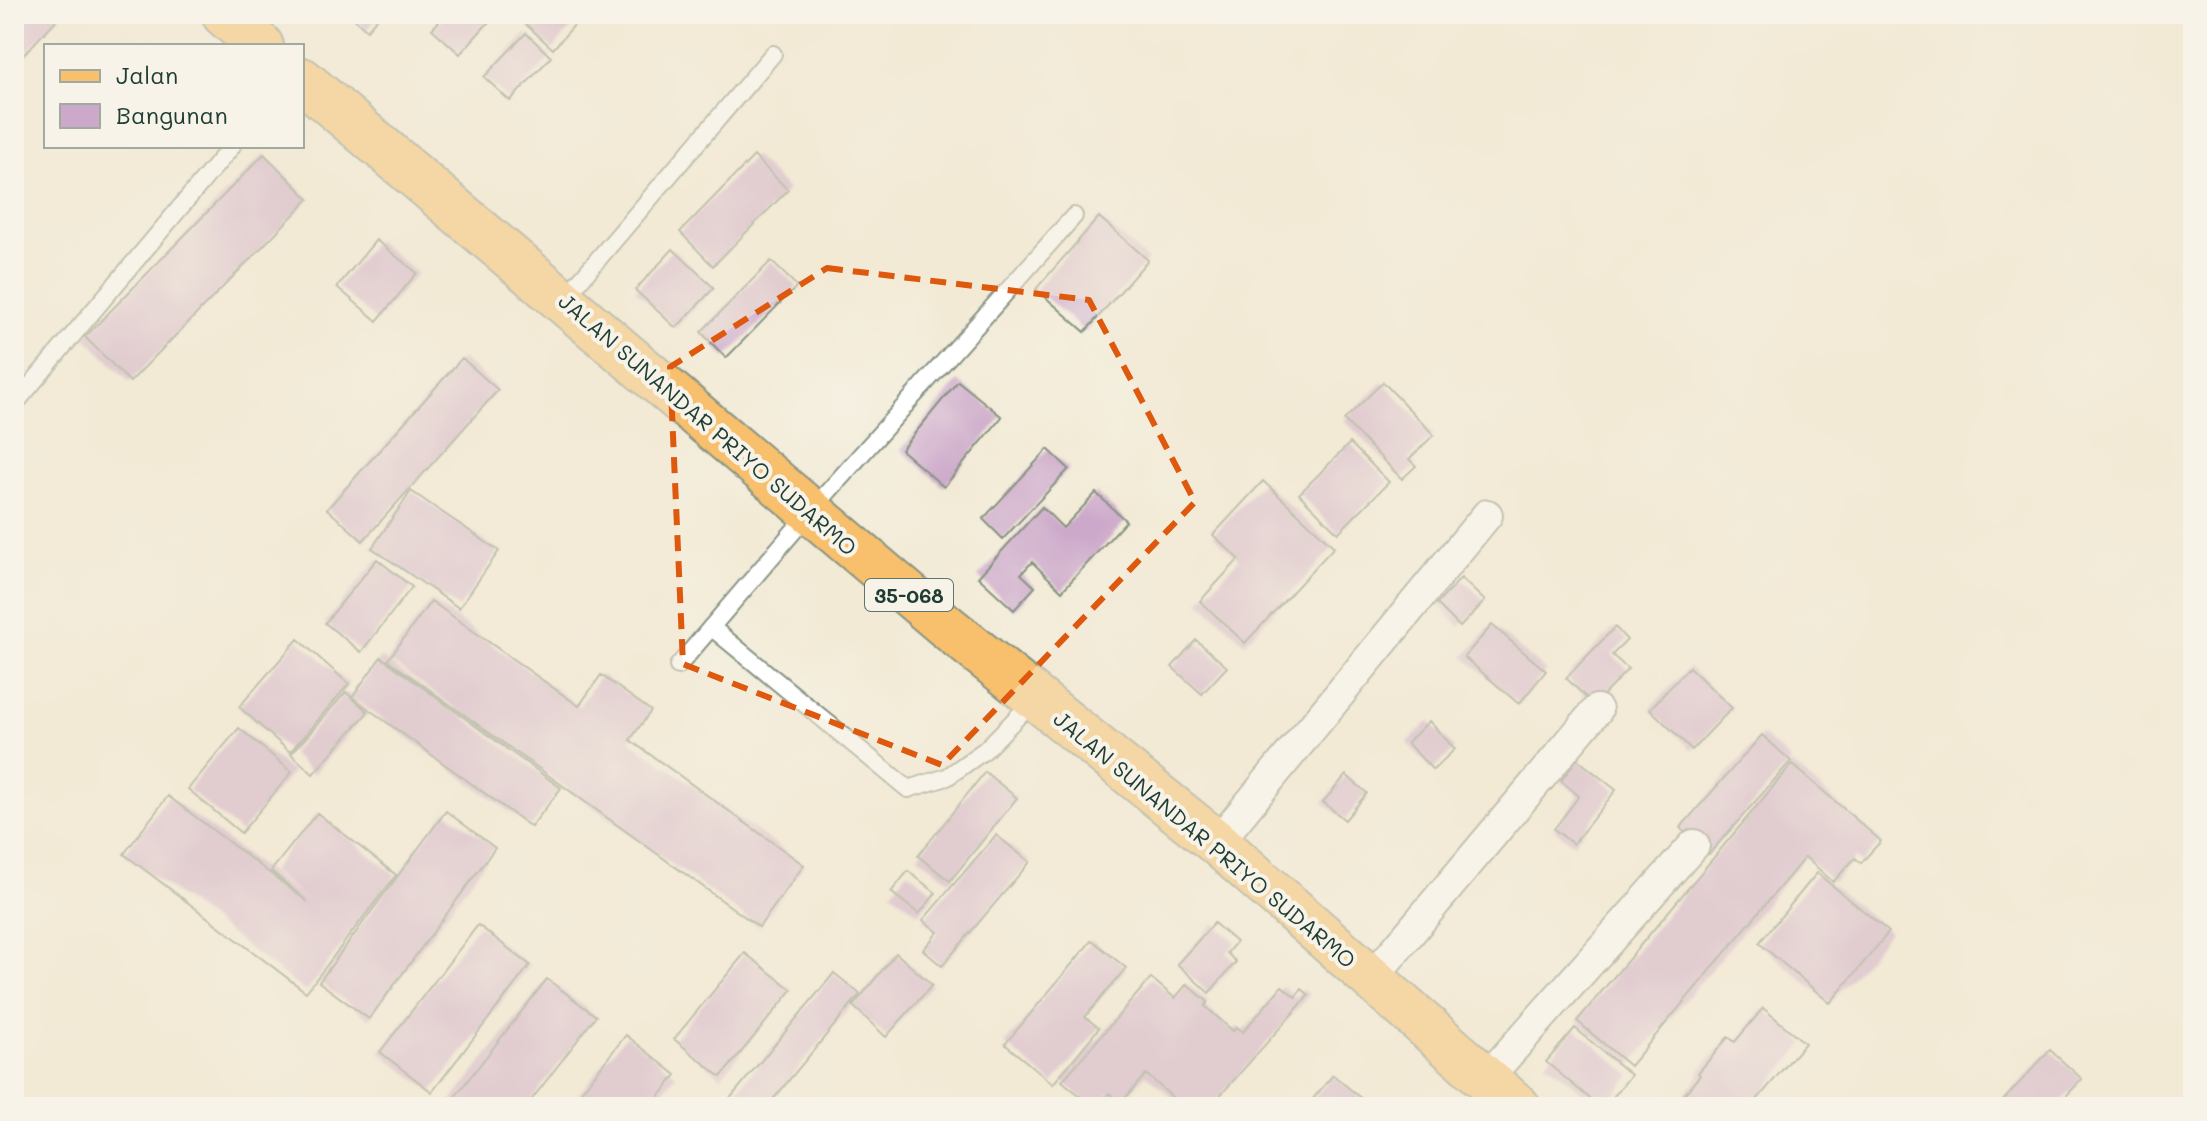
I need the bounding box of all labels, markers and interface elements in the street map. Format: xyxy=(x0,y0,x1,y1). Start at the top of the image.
legend xyxy=(44,44,304,148)
text: Jalan xyxy=(116,59,178,90)
text: Bangunan xyxy=(116,99,228,130)
street label: JALAN SUNANDAR PRIYO SUDARMO xyxy=(553,286,863,562)
road number: 35-068 xyxy=(865,579,953,611)
street label: JALAN SUNANDAR PRIYO SUDARMO xyxy=(1048,704,1362,974)

